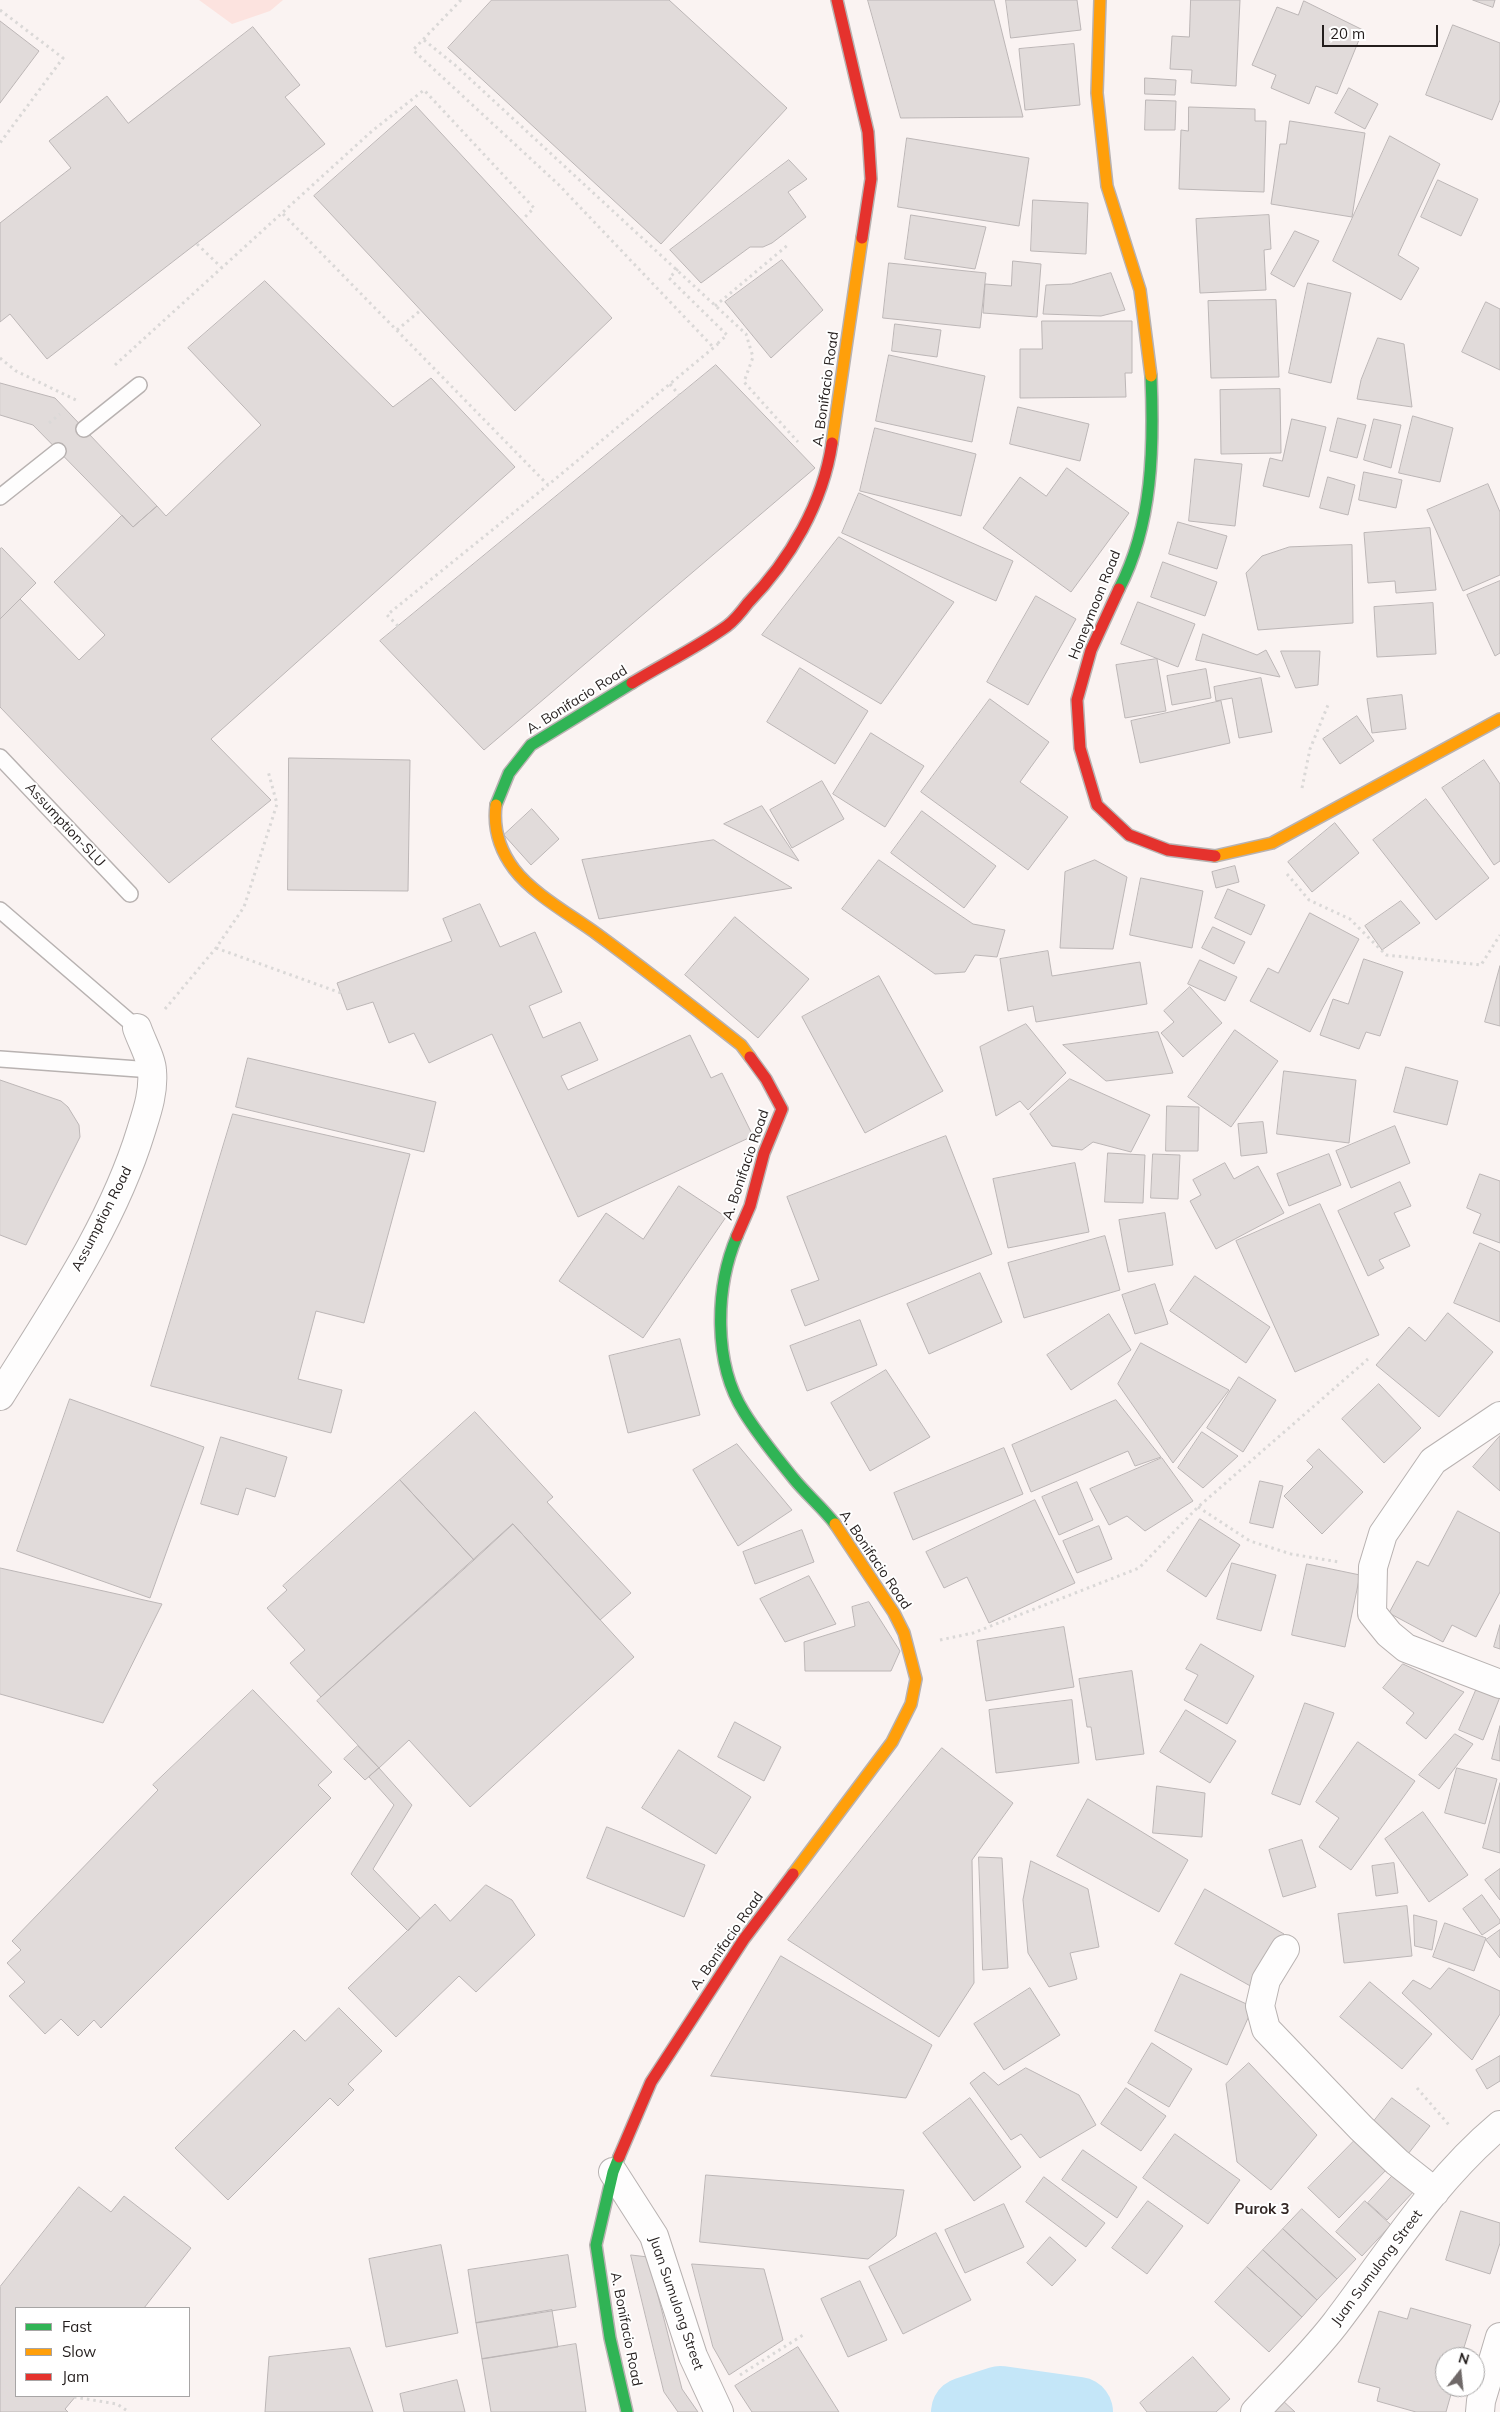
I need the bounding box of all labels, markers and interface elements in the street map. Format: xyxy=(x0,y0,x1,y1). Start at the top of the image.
scale bar xyxy=(1325,15,1441,47)
text: 20 m xyxy=(1330,24,1365,43)
street label: A. Bonifacio Road xyxy=(810,331,842,447)
street label: Honeymoon Road xyxy=(1065,548,1125,662)
street label: A. Bonifacio Road xyxy=(523,662,631,738)
street label: Assumption-SLU xyxy=(22,779,108,871)
street label: A. Bonifacio Road xyxy=(719,1108,773,1222)
street label: Assumption Road xyxy=(68,1164,136,1274)
street label: A. Bonifacio Road xyxy=(836,1507,914,1613)
street label: A. Bonifacio Road xyxy=(687,1889,767,1993)
district label: Purok 3 xyxy=(1235,2200,1289,2218)
street label: Juan Sumulong Street xyxy=(1328,2207,1426,2329)
street label: Juan Sumulong Street xyxy=(645,2234,707,2372)
street label: A. Bonifacio Road xyxy=(607,2271,645,2387)
legend xyxy=(15,2307,190,2397)
text: Fast xyxy=(62,2317,92,2336)
text: Slow xyxy=(62,2342,96,2361)
north arrow xyxy=(1435,2347,1485,2397)
text: N xyxy=(1456,2348,1471,2369)
text: Jam xyxy=(62,2367,89,2386)

